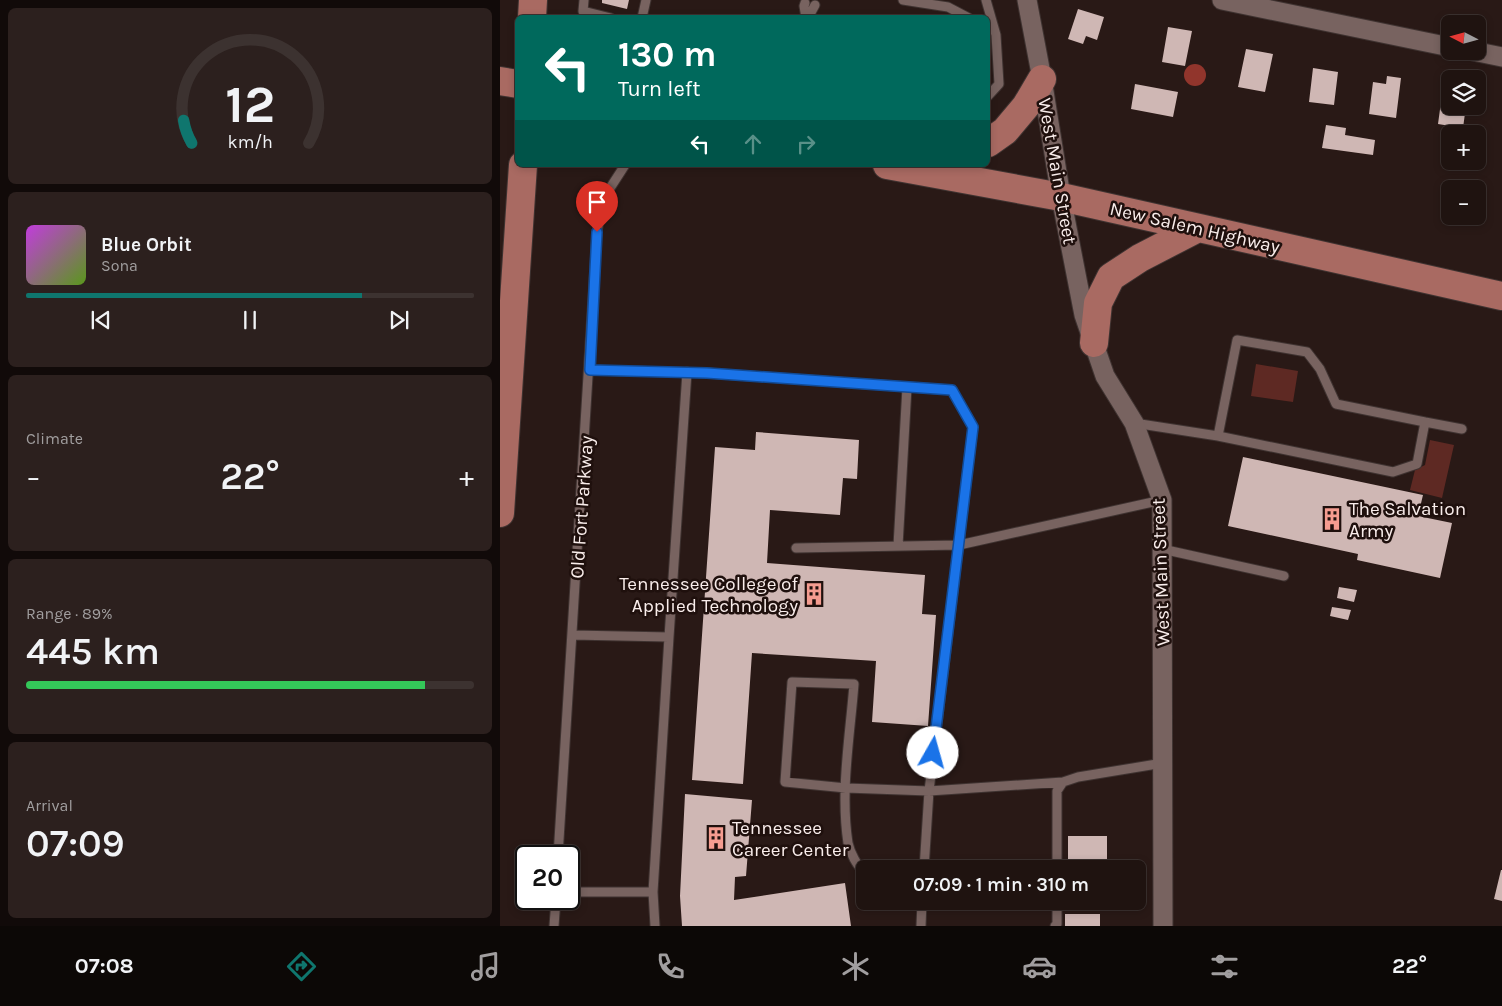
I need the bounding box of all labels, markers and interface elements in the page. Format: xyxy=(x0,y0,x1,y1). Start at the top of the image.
north arrow xyxy=(1441,15,1486,60)
map controls xyxy=(1441,15,1486,225)
text: 130 m xyxy=(618,34,716,75)
icon: left xyxy=(535,35,600,100)
button: layers xyxy=(1441,70,1486,115)
text: 12 xyxy=(225,74,275,135)
text: Turn left xyxy=(618,76,701,102)
street label: West Main Street xyxy=(1033,96,1081,246)
button: + xyxy=(1441,125,1486,170)
icon: left xyxy=(686,130,714,158)
icon: ahead xyxy=(739,130,767,158)
icon: right xyxy=(792,130,820,158)
text: km/h xyxy=(227,132,273,153)
button: − xyxy=(1441,180,1486,225)
pin xyxy=(576,181,618,232)
icon: arrive xyxy=(583,188,611,216)
street label: New Salem Highway xyxy=(1108,198,1282,258)
text: Blue Orbit xyxy=(101,234,192,256)
text: Sona xyxy=(101,256,138,275)
icon: previous xyxy=(87,306,115,334)
icon: pause xyxy=(236,306,264,334)
icon: next xyxy=(385,306,413,334)
text: Climate xyxy=(26,429,83,448)
street label: Old Fort Parkway xyxy=(566,435,598,579)
text: 22° xyxy=(220,454,280,499)
text: − xyxy=(26,460,41,493)
text: + xyxy=(459,460,474,493)
street label: West Main Street xyxy=(1147,498,1175,646)
place label: The Salvation Army xyxy=(1349,498,1466,542)
building icon: The Salvation Army xyxy=(1319,506,1345,532)
place label: Tennessee College of Applied Technology xyxy=(619,573,798,617)
building icon: Tennessee College of Applied Technology xyxy=(801,581,827,607)
text: Range · 89% xyxy=(26,604,113,623)
text: 445 km xyxy=(26,629,160,674)
position arrow xyxy=(906,726,958,778)
text: Arrival xyxy=(26,796,73,815)
place label: Tennessee Career Center xyxy=(732,817,849,861)
text: 07:09 xyxy=(26,821,125,866)
building icon: Tennessee Career Center xyxy=(703,825,729,851)
speed limit sign: 20 xyxy=(515,845,580,910)
text: 07:09 · 1 min · 310 m xyxy=(913,874,1089,896)
icon: directions xyxy=(284,949,319,984)
icon: music xyxy=(468,949,503,984)
icon: phone xyxy=(653,949,688,984)
icon: climate xyxy=(838,949,873,984)
icon: car xyxy=(1022,949,1057,984)
icon: filters xyxy=(1207,949,1242,984)
text: 07:08 xyxy=(75,953,134,979)
text: 22° xyxy=(1392,953,1427,979)

